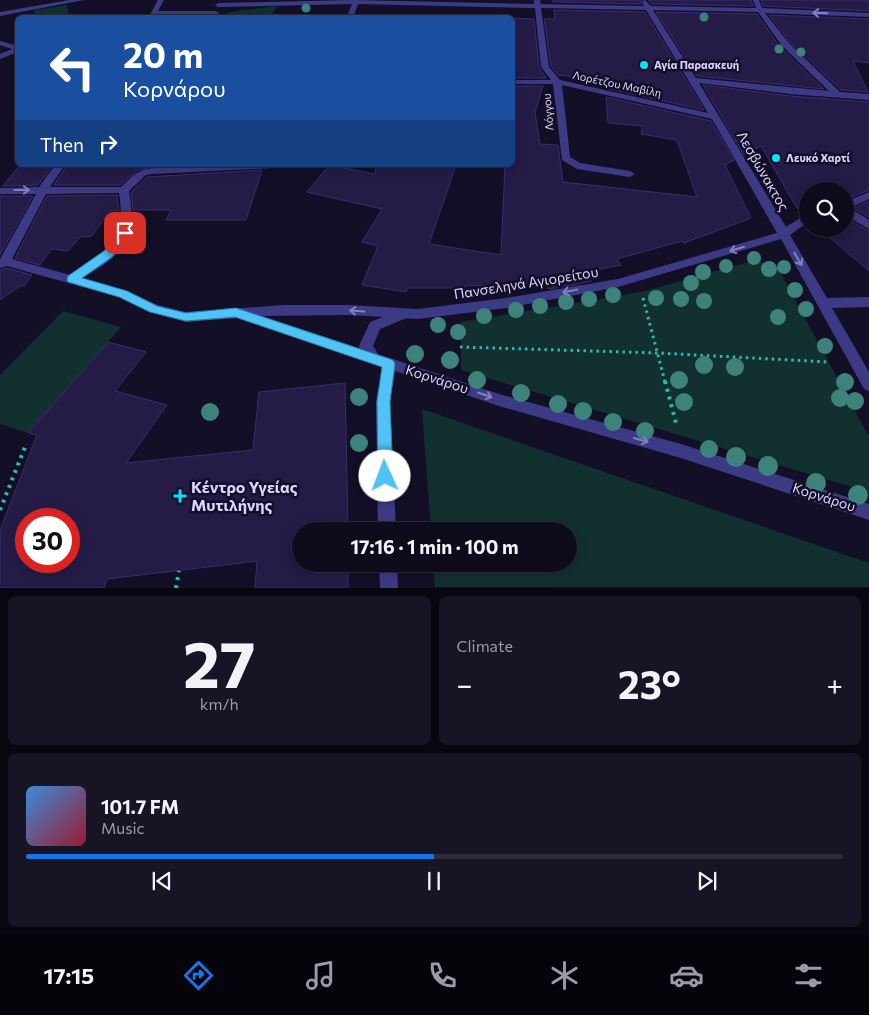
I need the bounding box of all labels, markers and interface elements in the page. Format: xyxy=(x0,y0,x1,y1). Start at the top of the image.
one-way arrow xyxy=(813,8,829,18)
text: 20 m xyxy=(123,32,203,75)
icon: left xyxy=(40,35,105,100)
place label: Αγία Παρασκευή xyxy=(654,58,739,71)
marker: Αγία Παρασκευή xyxy=(638,59,650,71)
street label: Λορέτζου Μαβίλη xyxy=(572,68,663,99)
text: Κορνάρου xyxy=(123,75,226,102)
street label: Λόγγου xyxy=(539,93,556,131)
street label: Λεσβώνακτος xyxy=(734,128,793,214)
icon: right xyxy=(94,130,122,158)
text: Then xyxy=(40,133,84,156)
place label: Λευκό Χαρτί xyxy=(786,151,851,164)
marker: Λευκό Χαρτί xyxy=(770,152,782,164)
map controls xyxy=(799,182,854,237)
button: search xyxy=(799,182,854,237)
one-way arrow xyxy=(13,186,29,195)
pin xyxy=(104,212,146,254)
icon: arrive xyxy=(111,219,139,247)
one-way arrow xyxy=(729,244,745,254)
one-way arrow xyxy=(793,252,803,266)
street label: Πανσεληνά Αγιορείτου xyxy=(452,263,599,302)
one-way arrow xyxy=(562,287,578,296)
one-way arrow xyxy=(349,306,365,315)
street label: Κορνάρου xyxy=(403,360,471,397)
one-way arrow xyxy=(477,391,492,400)
one-way arrow xyxy=(633,435,649,445)
position arrow xyxy=(358,449,410,501)
place label: Κέντρο Υγείας Μυτιλήνης xyxy=(191,477,298,514)
street label: Κορνάρου xyxy=(790,478,858,515)
marker: Κέντρο Υγείας Μυτιλήνης xyxy=(173,489,187,503)
speed limit sign: 30 xyxy=(15,508,80,573)
text: 17:16 · 1 min · 100 m xyxy=(350,535,519,558)
text: 27 xyxy=(183,622,255,701)
text: Climate xyxy=(457,636,513,655)
text: 23° xyxy=(618,660,681,707)
text: − xyxy=(457,667,472,701)
text: + xyxy=(827,667,843,701)
text: km/h xyxy=(200,694,239,713)
text: 101.7 FM xyxy=(101,795,179,818)
text: Music xyxy=(101,818,145,837)
icon: previous xyxy=(148,867,176,895)
icon: pause xyxy=(420,867,448,895)
icon: next xyxy=(693,867,721,895)
icon: directions xyxy=(181,958,216,993)
icon: music xyxy=(303,958,338,993)
icon: phone xyxy=(425,958,460,993)
icon: climate xyxy=(547,958,582,993)
icon: car xyxy=(669,958,704,993)
icon: filters xyxy=(791,958,826,993)
text: 17:15 xyxy=(43,962,94,989)

